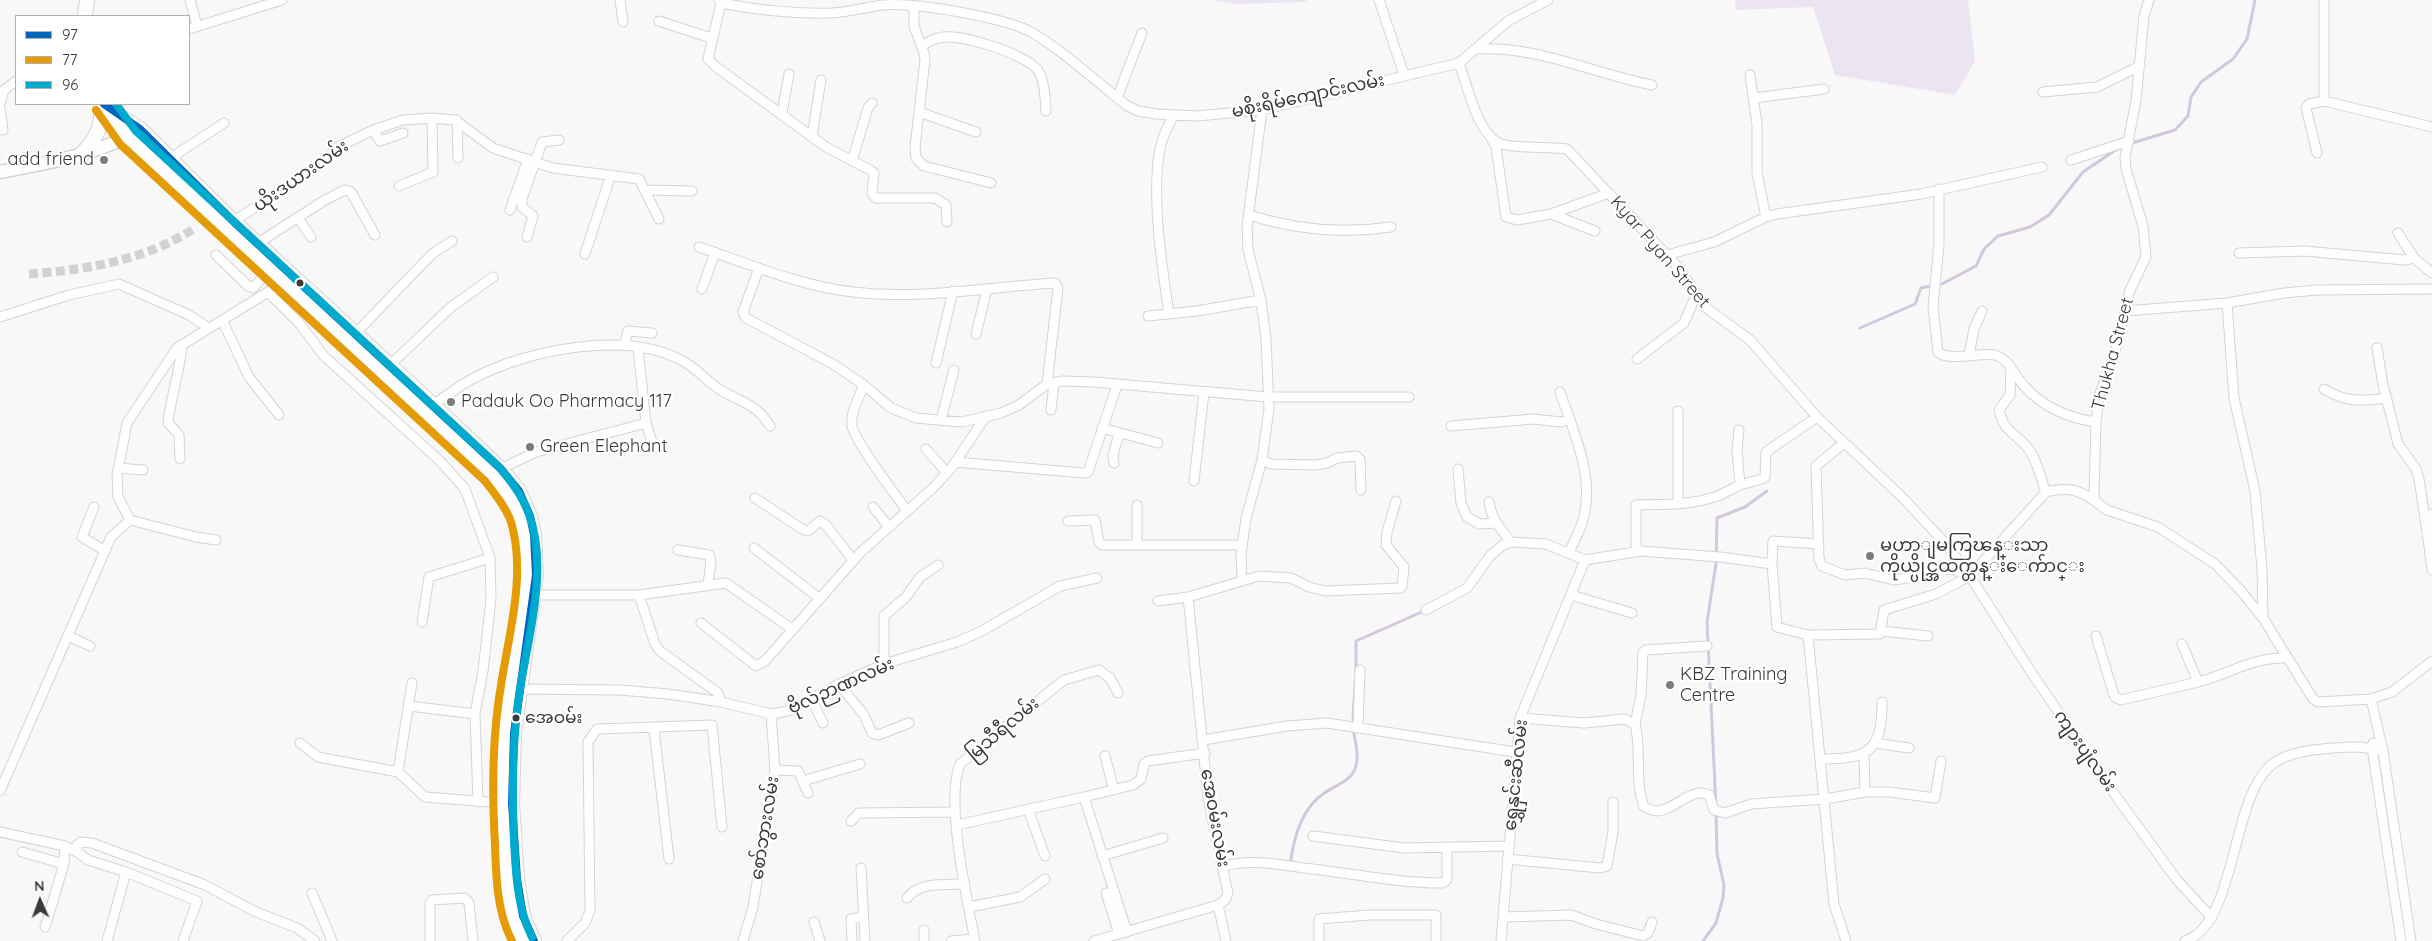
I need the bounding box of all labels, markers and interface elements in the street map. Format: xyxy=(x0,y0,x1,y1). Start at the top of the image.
legend xyxy=(15,15,190,105)
text: 97 xyxy=(62,25,78,44)
text: 77 xyxy=(62,50,77,69)
street label: မစိုးရိမ်ကျောင်းလမ်း xyxy=(1230,69,1386,123)
text: 96 xyxy=(62,75,78,94)
street label: ယိုးဒယားလမ်း xyxy=(249,135,353,217)
place label: add friend xyxy=(8,149,94,171)
marker: add friend xyxy=(98,154,110,166)
street label: Kyar Pyan Street xyxy=(1605,192,1715,312)
unlabelled marker xyxy=(295,278,305,288)
street label: Thukha Street xyxy=(2088,295,2138,413)
place label: Padauk Oo Pharmacy 117 xyxy=(461,391,672,413)
marker: Padauk Oo Pharmacy 117 xyxy=(445,396,457,408)
place label: Green Elephant xyxy=(540,436,668,458)
marker: Green Elephant xyxy=(524,441,536,453)
place label: မဟာျမကြၽန္းသာ ကိုယ္ပိုင္အထက္တန္းေက်ာင္း xyxy=(1880,535,2085,578)
marker: မဟာျမကြၽန္းသာ ကိုယ္ပိုင္အထက္တန္းေက်ာင္း xyxy=(1864,550,1876,562)
street label: ဗိုလ်ဉာဏလမ်း xyxy=(785,653,897,719)
place label: KBZ Training Centre xyxy=(1680,664,1788,706)
marker: KBZ Training Centre xyxy=(1664,679,1676,691)
street label: မြသီရီလမ်း xyxy=(962,693,1044,765)
street label: ကျားပျံလမ်း xyxy=(2049,706,2121,796)
place label: အေဝမ်း xyxy=(525,708,582,728)
marker: အေဝမ်း xyxy=(511,713,521,723)
street label: ရွှေနှင်းဆီလမ်း xyxy=(1499,718,1533,832)
street label: အေဝမ်းလမ်း xyxy=(1196,767,1234,869)
street label: စော်ဘွားလမ်း xyxy=(746,775,784,881)
north arrow xyxy=(15,876,65,926)
text: N xyxy=(34,877,45,895)

